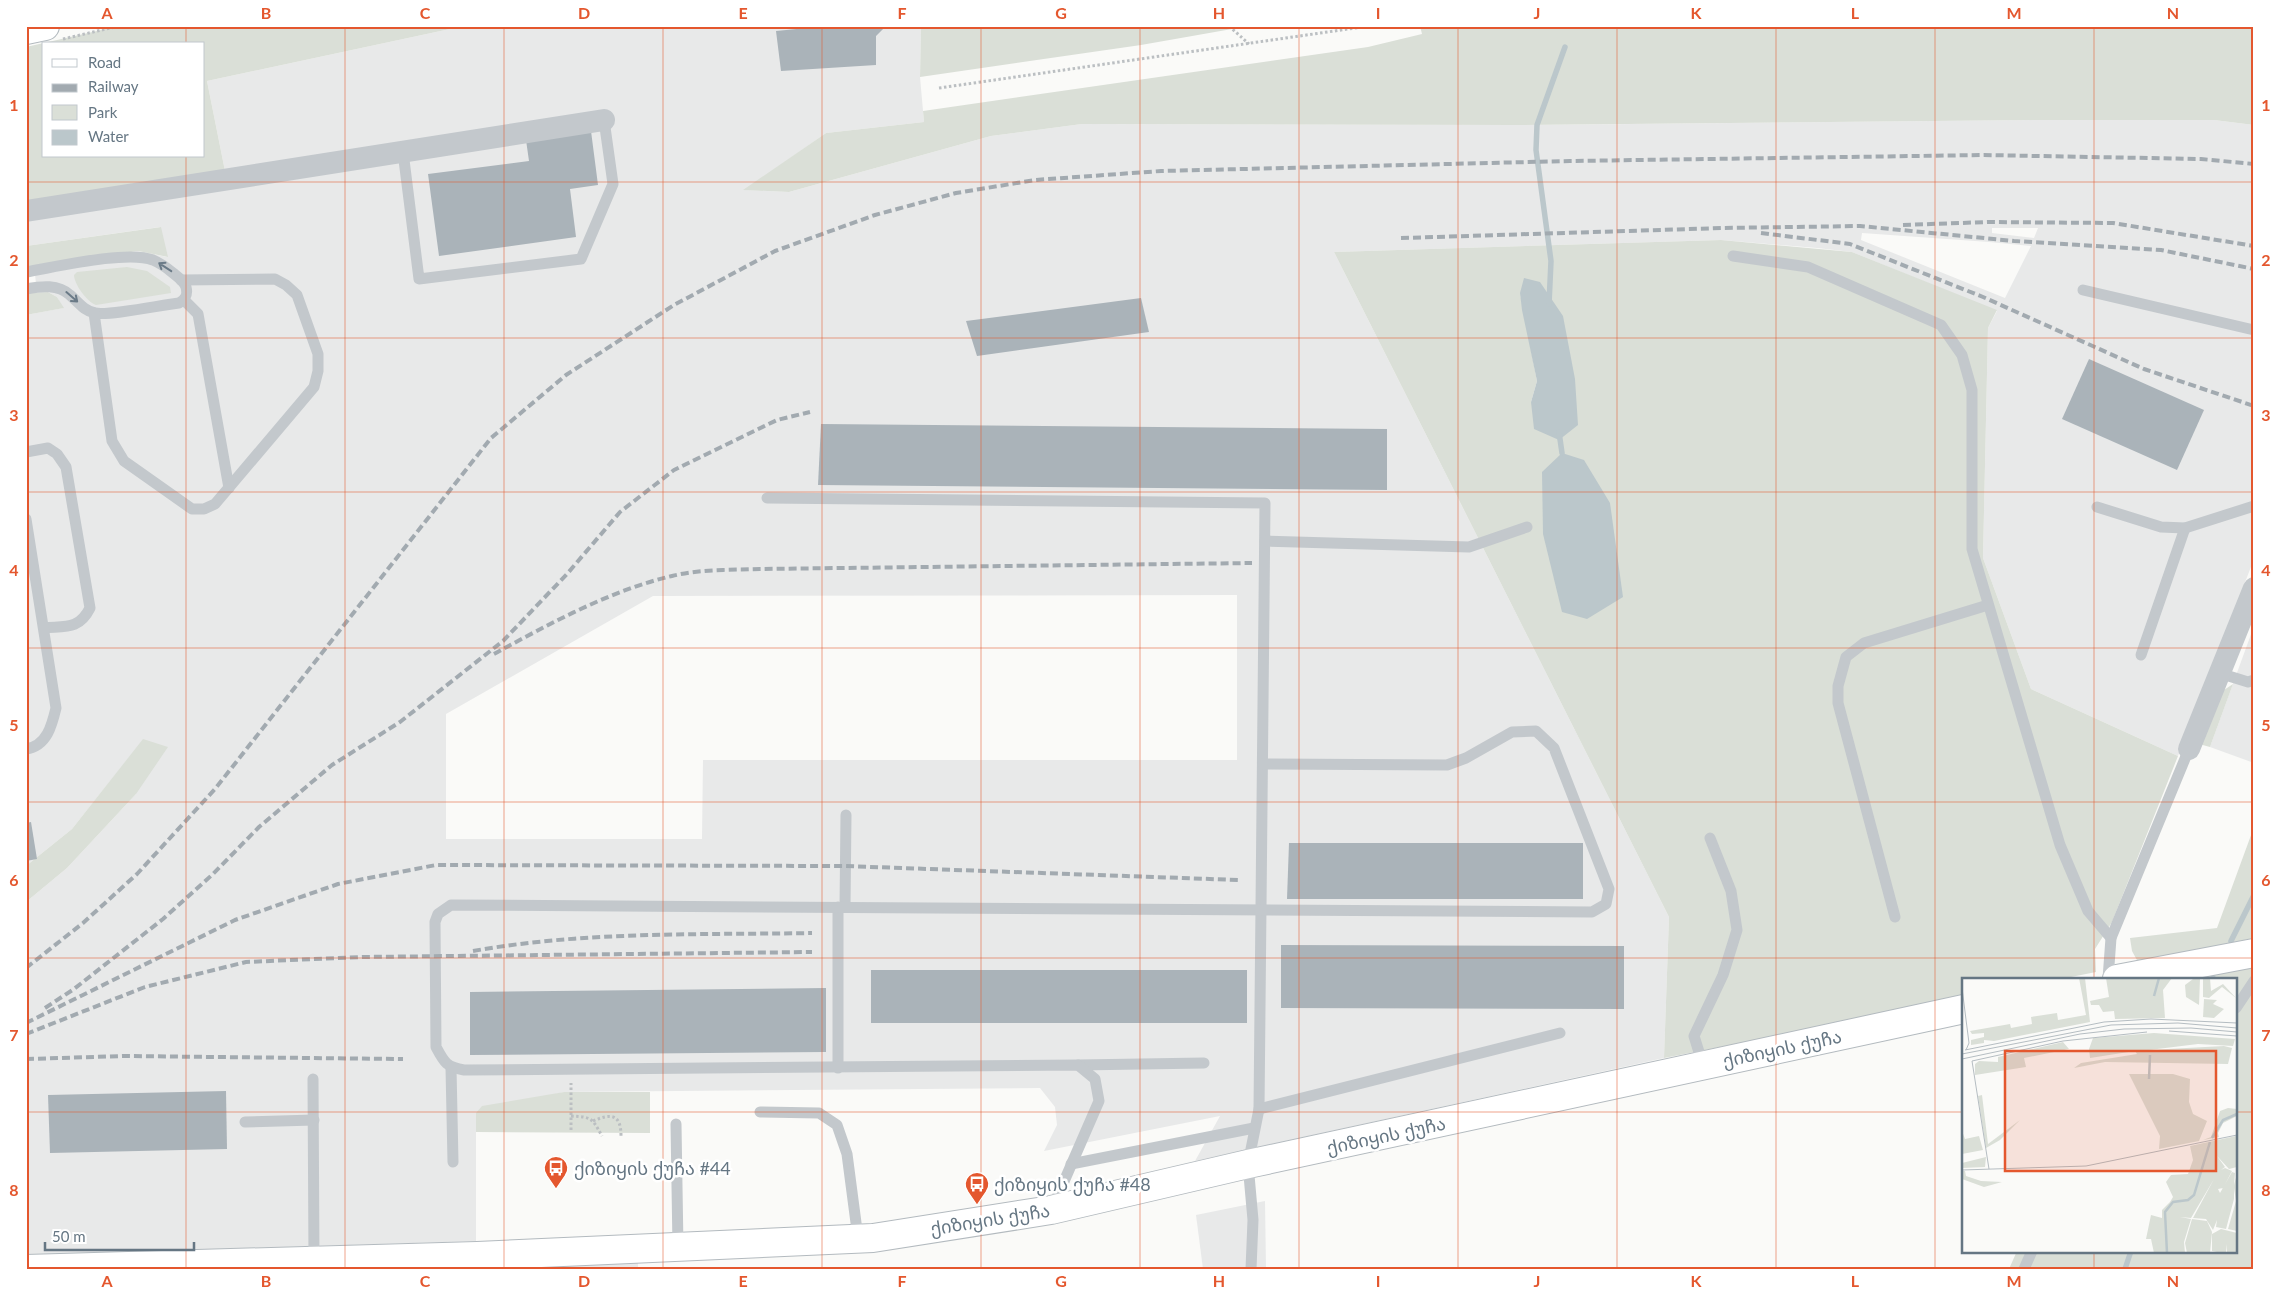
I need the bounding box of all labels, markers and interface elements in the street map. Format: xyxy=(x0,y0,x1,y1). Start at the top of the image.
text: A xyxy=(100,3,113,22)
text: B xyxy=(261,3,271,22)
text: C xyxy=(420,3,431,22)
text: D xyxy=(578,3,590,22)
text: E xyxy=(738,3,748,22)
text: F xyxy=(897,3,907,22)
text: G xyxy=(1055,3,1067,22)
text: H xyxy=(1213,3,1225,22)
text: I xyxy=(1376,3,1380,22)
text: J xyxy=(1534,3,1540,22)
text: K xyxy=(1691,3,1703,22)
text: L xyxy=(1851,3,1860,22)
text: M xyxy=(2006,3,2022,22)
text: N xyxy=(2167,3,2179,22)
legend xyxy=(42,42,205,158)
text: Road xyxy=(88,53,121,71)
text: Railway xyxy=(88,77,139,95)
text: 1 xyxy=(9,95,19,114)
text: 1 xyxy=(2261,95,2271,114)
text: Park xyxy=(88,103,118,121)
text: Water xyxy=(88,127,129,145)
text: 2 xyxy=(9,250,19,269)
text: 2 xyxy=(2261,250,2271,269)
one-way arrow xyxy=(158,262,172,272)
one-way arrow xyxy=(65,291,78,303)
text: 3 xyxy=(9,405,19,424)
text: 3 xyxy=(2261,405,2271,424)
text: 4 xyxy=(9,560,19,579)
text: 4 xyxy=(2261,560,2271,579)
text: 5 xyxy=(9,715,19,734)
text: 5 xyxy=(2261,715,2271,734)
text: 6 xyxy=(9,870,19,889)
text: 6 xyxy=(2261,870,2271,889)
inset map xyxy=(1962,978,2238,1252)
text: 7 xyxy=(9,1025,19,1044)
street label: ქიზიყის ქუჩა xyxy=(1721,1025,1844,1072)
text: 7 xyxy=(2261,1025,2271,1044)
street label: ქიზიყის ქუჩა xyxy=(1325,1112,1448,1159)
bus stop icon: ქიზიყის ქუჩა #44 xyxy=(543,1155,569,1189)
place label: ქიზიყის ქუჩა #44 xyxy=(574,1157,731,1180)
bus stop icon: ქიზიყის ქუჩა #48 xyxy=(964,1171,990,1205)
place label: ქიზიყის ქუჩა #48 xyxy=(994,1173,1151,1196)
text: 8 xyxy=(9,1180,19,1199)
text: 8 xyxy=(2261,1180,2271,1199)
street label: ქიზიყის ქუჩა xyxy=(929,1199,1052,1240)
scale bar xyxy=(45,1220,194,1252)
text: 50 m xyxy=(52,1227,86,1245)
text: A xyxy=(100,1271,113,1290)
text: B xyxy=(261,1271,271,1290)
text: C xyxy=(420,1271,431,1290)
text: D xyxy=(578,1271,590,1290)
text: E xyxy=(738,1271,748,1290)
text: F xyxy=(897,1271,907,1290)
text: G xyxy=(1055,1271,1067,1290)
text: H xyxy=(1213,1271,1225,1290)
text: I xyxy=(1376,1271,1380,1290)
text: J xyxy=(1534,1271,1540,1290)
text: K xyxy=(1691,1271,1703,1290)
text: L xyxy=(1851,1271,1860,1290)
text: M xyxy=(2006,1271,2022,1290)
text: N xyxy=(2167,1271,2179,1290)

